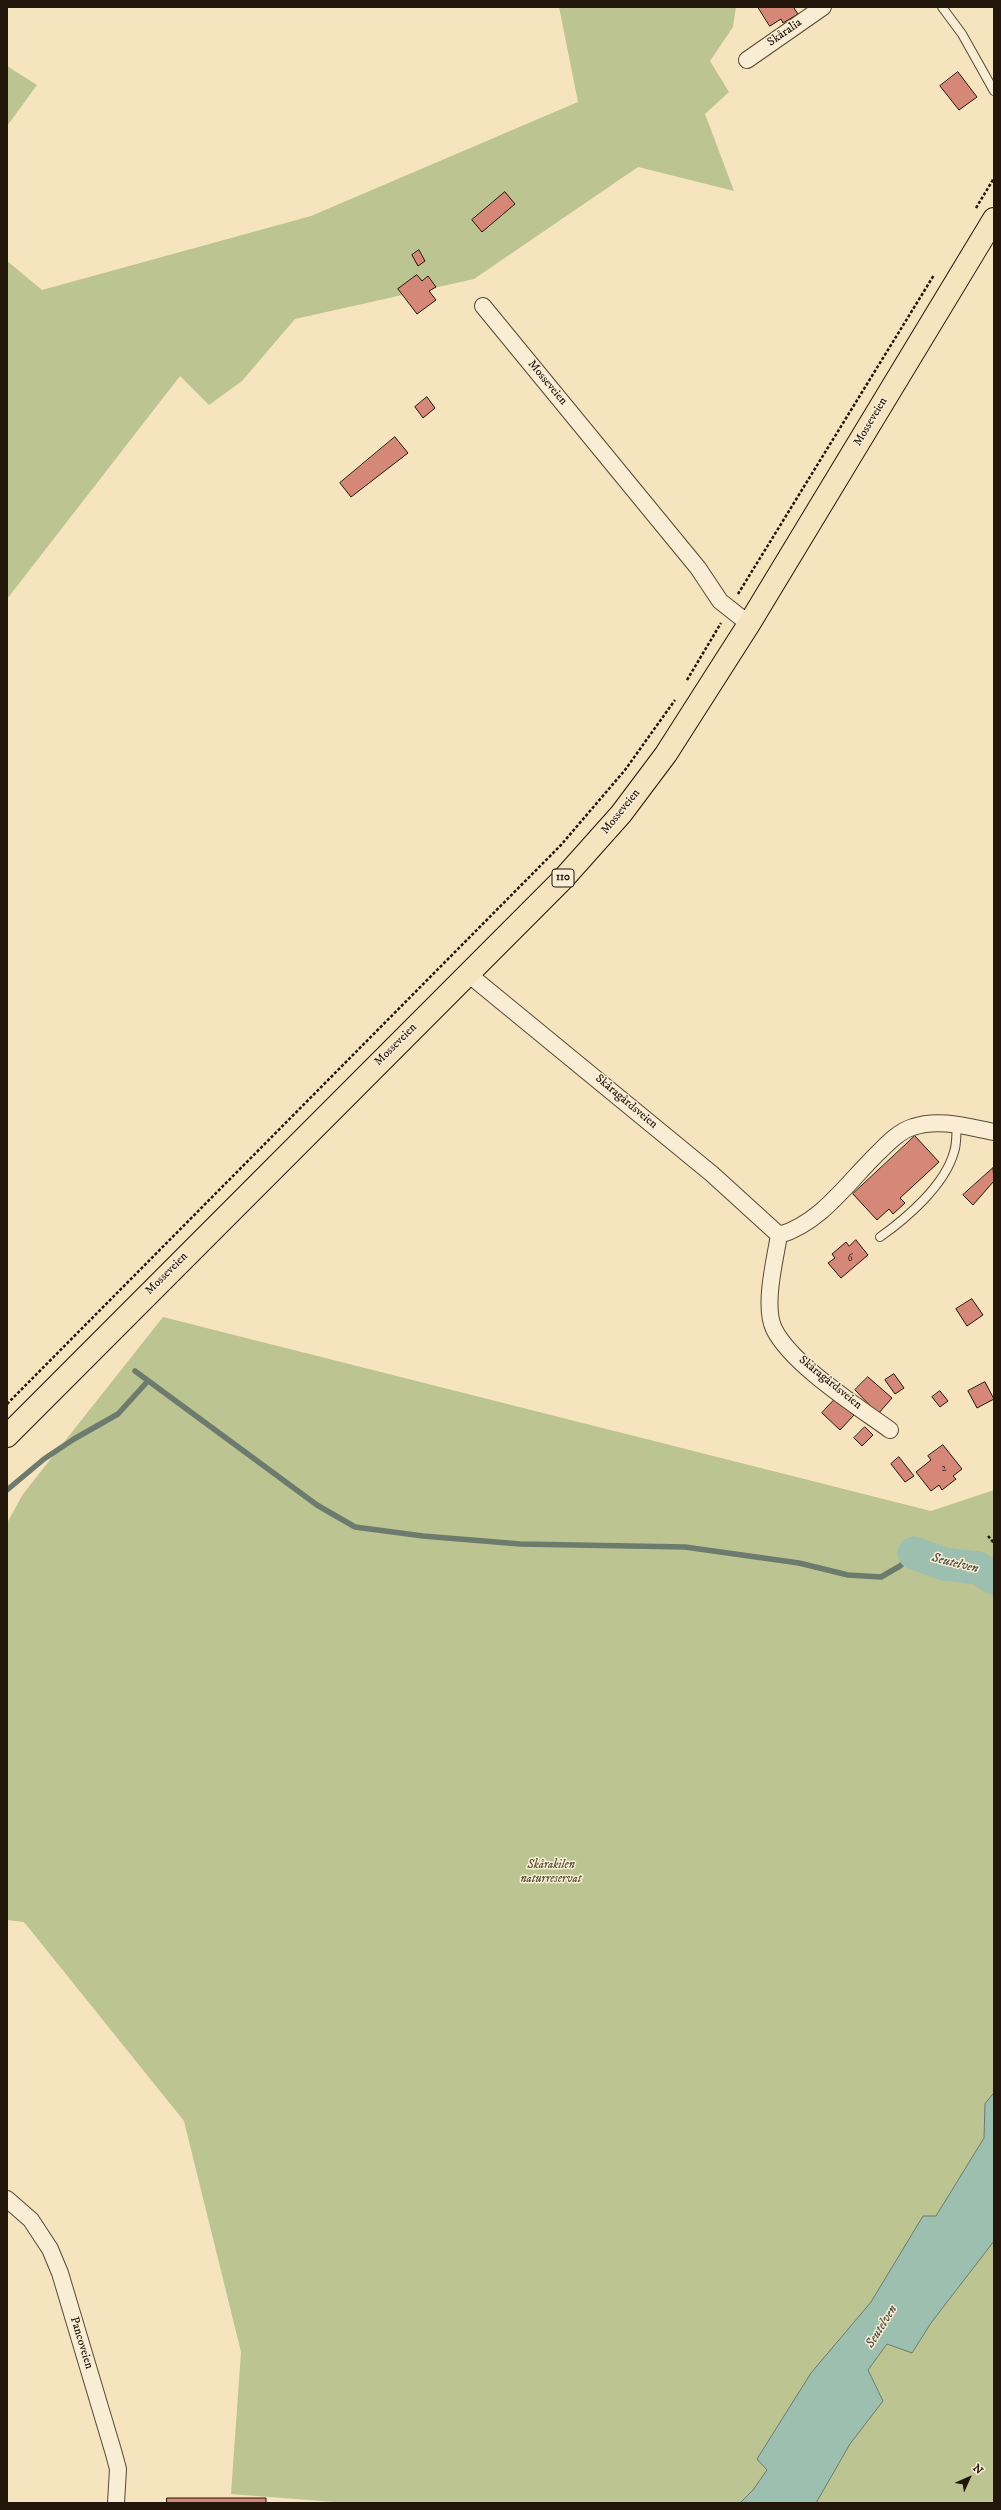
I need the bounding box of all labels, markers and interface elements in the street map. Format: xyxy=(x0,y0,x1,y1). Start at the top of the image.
street label: Skåralia xyxy=(765,16,805,50)
street label: Mosseveien xyxy=(524,358,570,408)
street label: Mosseveien xyxy=(851,395,891,449)
street label: Mosseveien xyxy=(598,786,644,838)
road number: 110 xyxy=(552,869,574,887)
street label: Mosseveien xyxy=(372,1021,420,1069)
street label: Skåragårdsveien xyxy=(592,1072,660,1132)
street label: Mosseveien xyxy=(143,1250,191,1298)
house number: 6 xyxy=(847,1253,853,1265)
street label: Skåragårdsveien xyxy=(796,1353,864,1413)
house number: 2 xyxy=(942,1463,946,1475)
water label: Seutelven xyxy=(930,1551,980,1577)
park label: Skårakilen naturreservat xyxy=(521,1859,581,1887)
water label: Seutelven xyxy=(863,2303,901,2351)
street label: Pancoveien xyxy=(66,2315,96,2371)
north arrow xyxy=(949,2458,989,2498)
text: N xyxy=(969,2461,986,2478)

